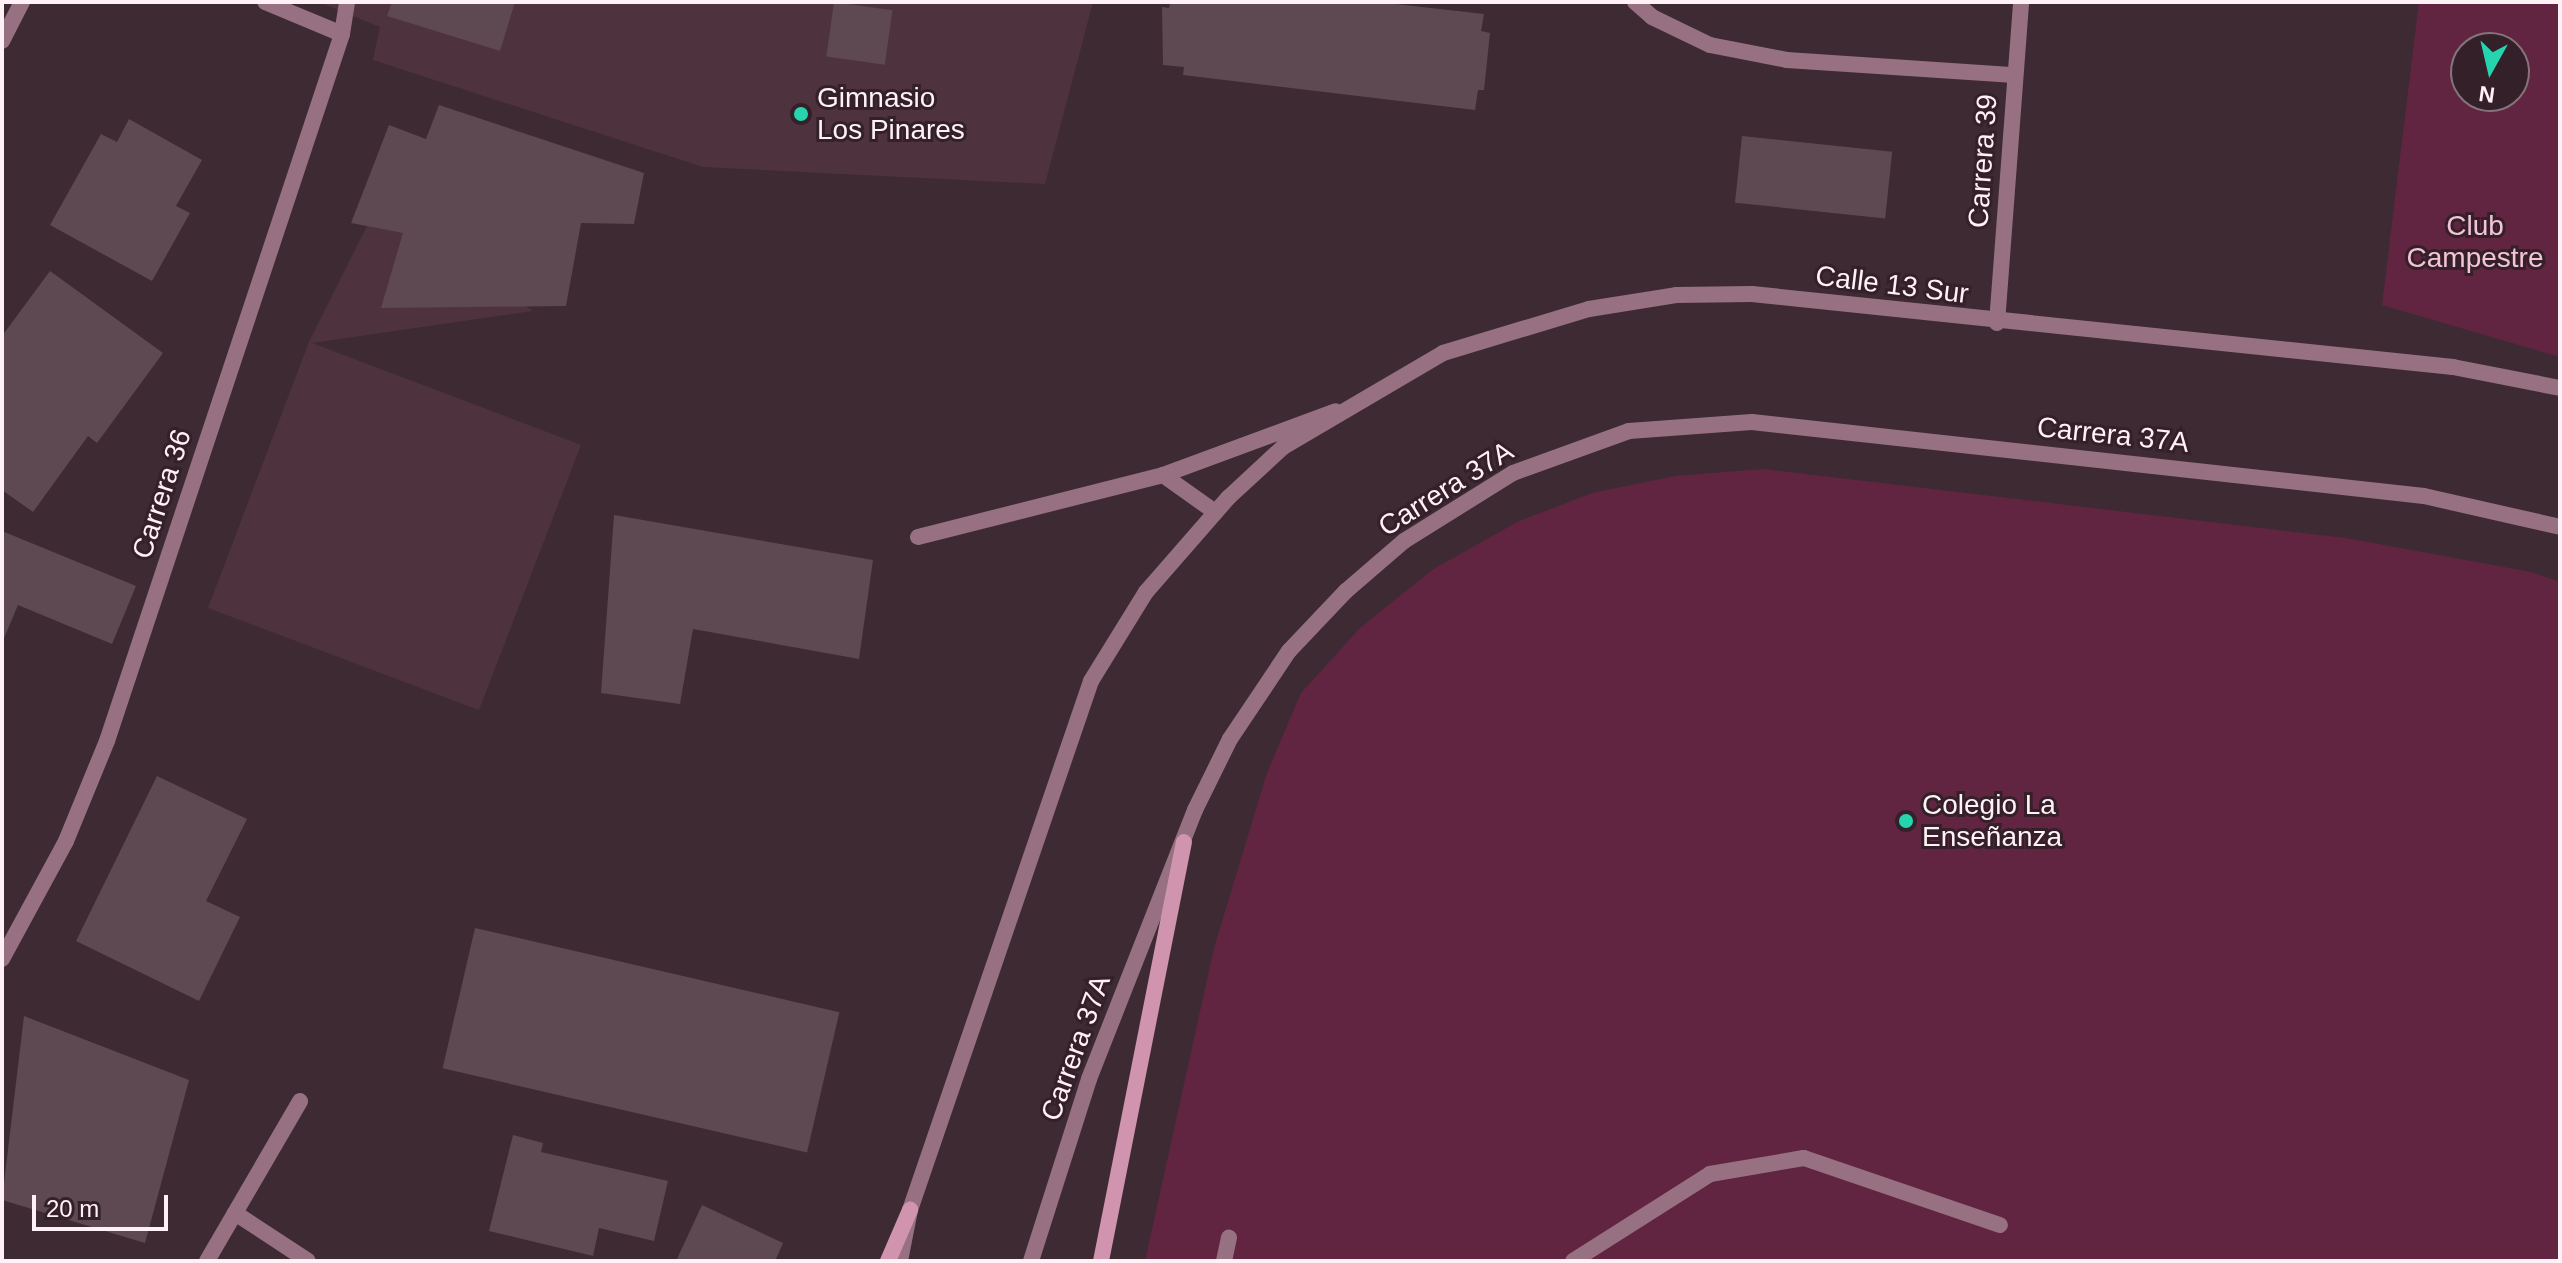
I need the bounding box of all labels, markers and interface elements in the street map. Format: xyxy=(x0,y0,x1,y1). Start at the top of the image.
north arrow xyxy=(2450,32,2530,112)
place label: Gimnasio Los Pinares xyxy=(817,81,965,147)
text: N xyxy=(2477,81,2496,108)
street label: Carrera 39 xyxy=(1962,93,2004,229)
marker: Gimnasio Los Pinares xyxy=(792,105,810,123)
park label: Club Campestre xyxy=(2407,209,2543,275)
street label: Calle 13 Sur xyxy=(1813,259,1971,311)
street label: Carrera 37A xyxy=(2035,410,2191,460)
street label: Carrera 36 xyxy=(125,425,199,563)
street label: Carrera 37A xyxy=(1372,434,1520,544)
place label: Colegio La Enseñanza xyxy=(1922,788,2062,854)
marker: Colegio La Enseñanza xyxy=(1897,812,1915,830)
street label: Carrera 37A xyxy=(1034,971,1118,1125)
scale bar xyxy=(36,1179,172,1229)
text: 20 m xyxy=(46,1195,99,1222)

